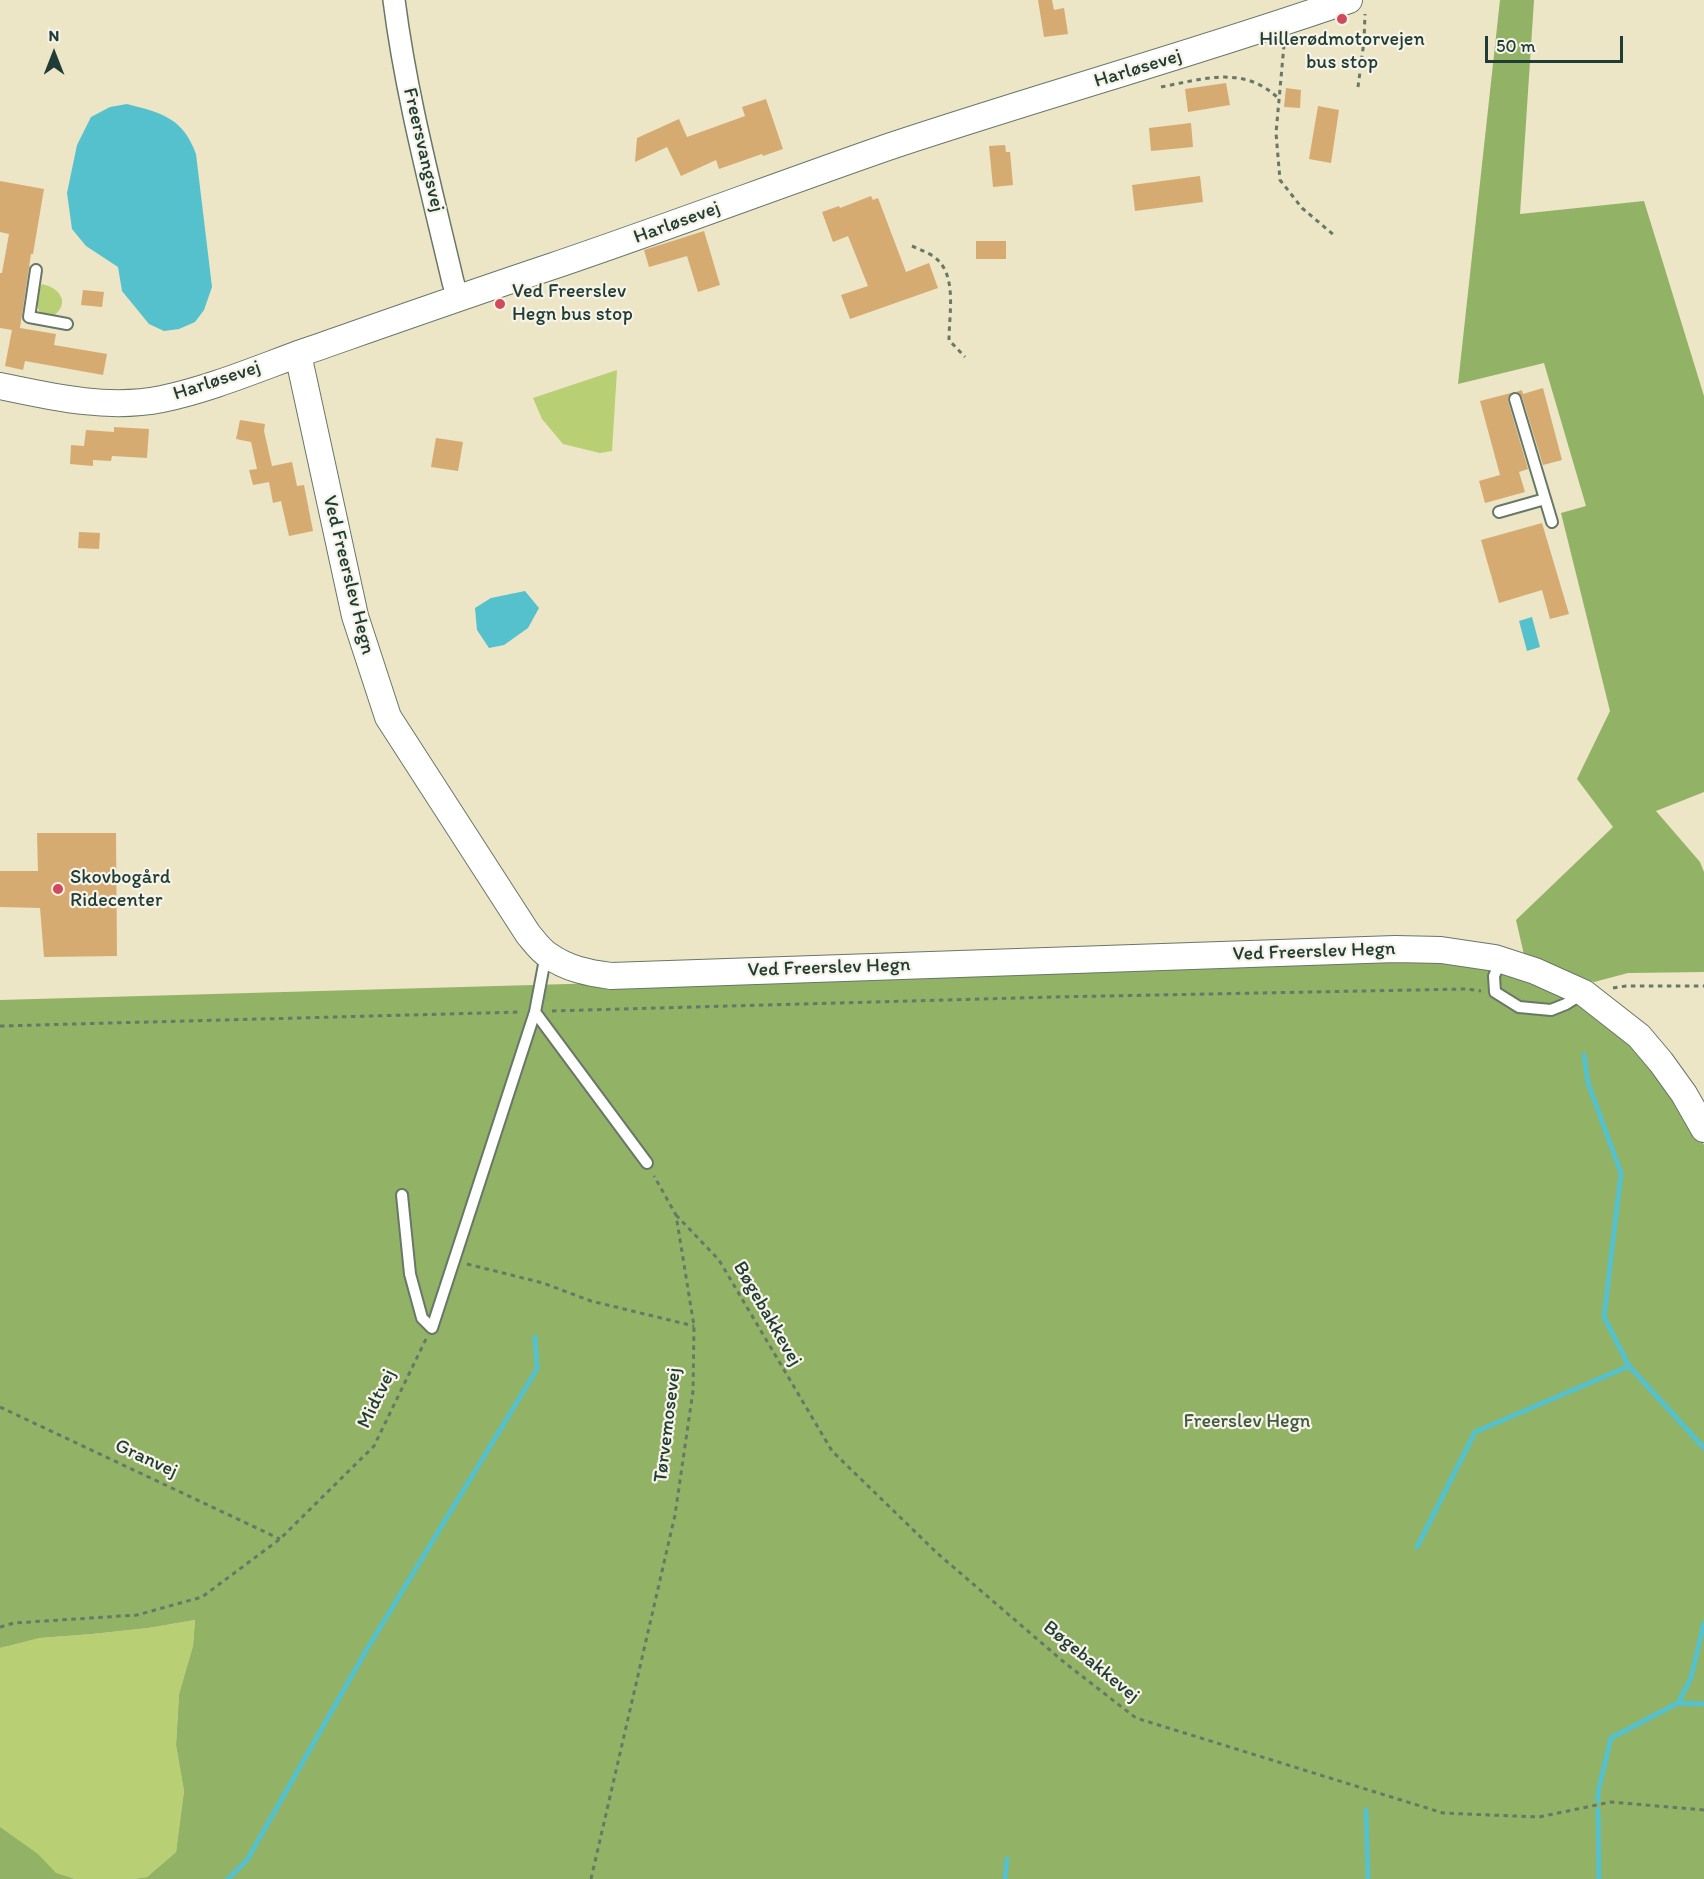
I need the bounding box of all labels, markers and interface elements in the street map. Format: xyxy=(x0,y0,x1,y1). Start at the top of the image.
marker: Hillerødmotorvejen bus stop xyxy=(1335,12,1349,26)
north arrow xyxy=(24,24,84,84)
scale bar xyxy=(1488,24,1626,62)
text: N xyxy=(49,26,59,45)
place label: Hillerødmotorvejen bus stop xyxy=(1259,28,1425,75)
text: 50 m xyxy=(1496,35,1536,57)
street label: Harløsevej xyxy=(1091,44,1185,94)
street label: Freersvangsvej xyxy=(397,86,449,214)
street label: Harløsevej xyxy=(630,196,724,250)
place label: Ved Freerslev Hegn bus stop xyxy=(512,280,633,327)
marker: Ved Freerslev Hegn bus stop xyxy=(493,297,507,311)
street label: Harløsevej xyxy=(170,356,264,406)
street label: Ved Freerslev Hegn xyxy=(317,493,379,657)
place label: Skovbogård Ridecenter xyxy=(70,866,171,913)
marker: Skovbogård Ridecenter xyxy=(51,882,65,896)
street label: Ved Freerslev Hegn xyxy=(1232,937,1396,967)
street label: Ved Freerslev Hegn xyxy=(747,953,911,983)
street label: Bøgebakkevej xyxy=(727,1257,807,1371)
street label: Midtvej xyxy=(352,1365,402,1433)
street label: Tørvemosevej xyxy=(649,1366,687,1484)
park label: Freerslev Hegn xyxy=(1184,1410,1310,1434)
street label: Granvej xyxy=(111,1434,181,1484)
street label: Bøgebakkevej xyxy=(1038,1616,1144,1708)

